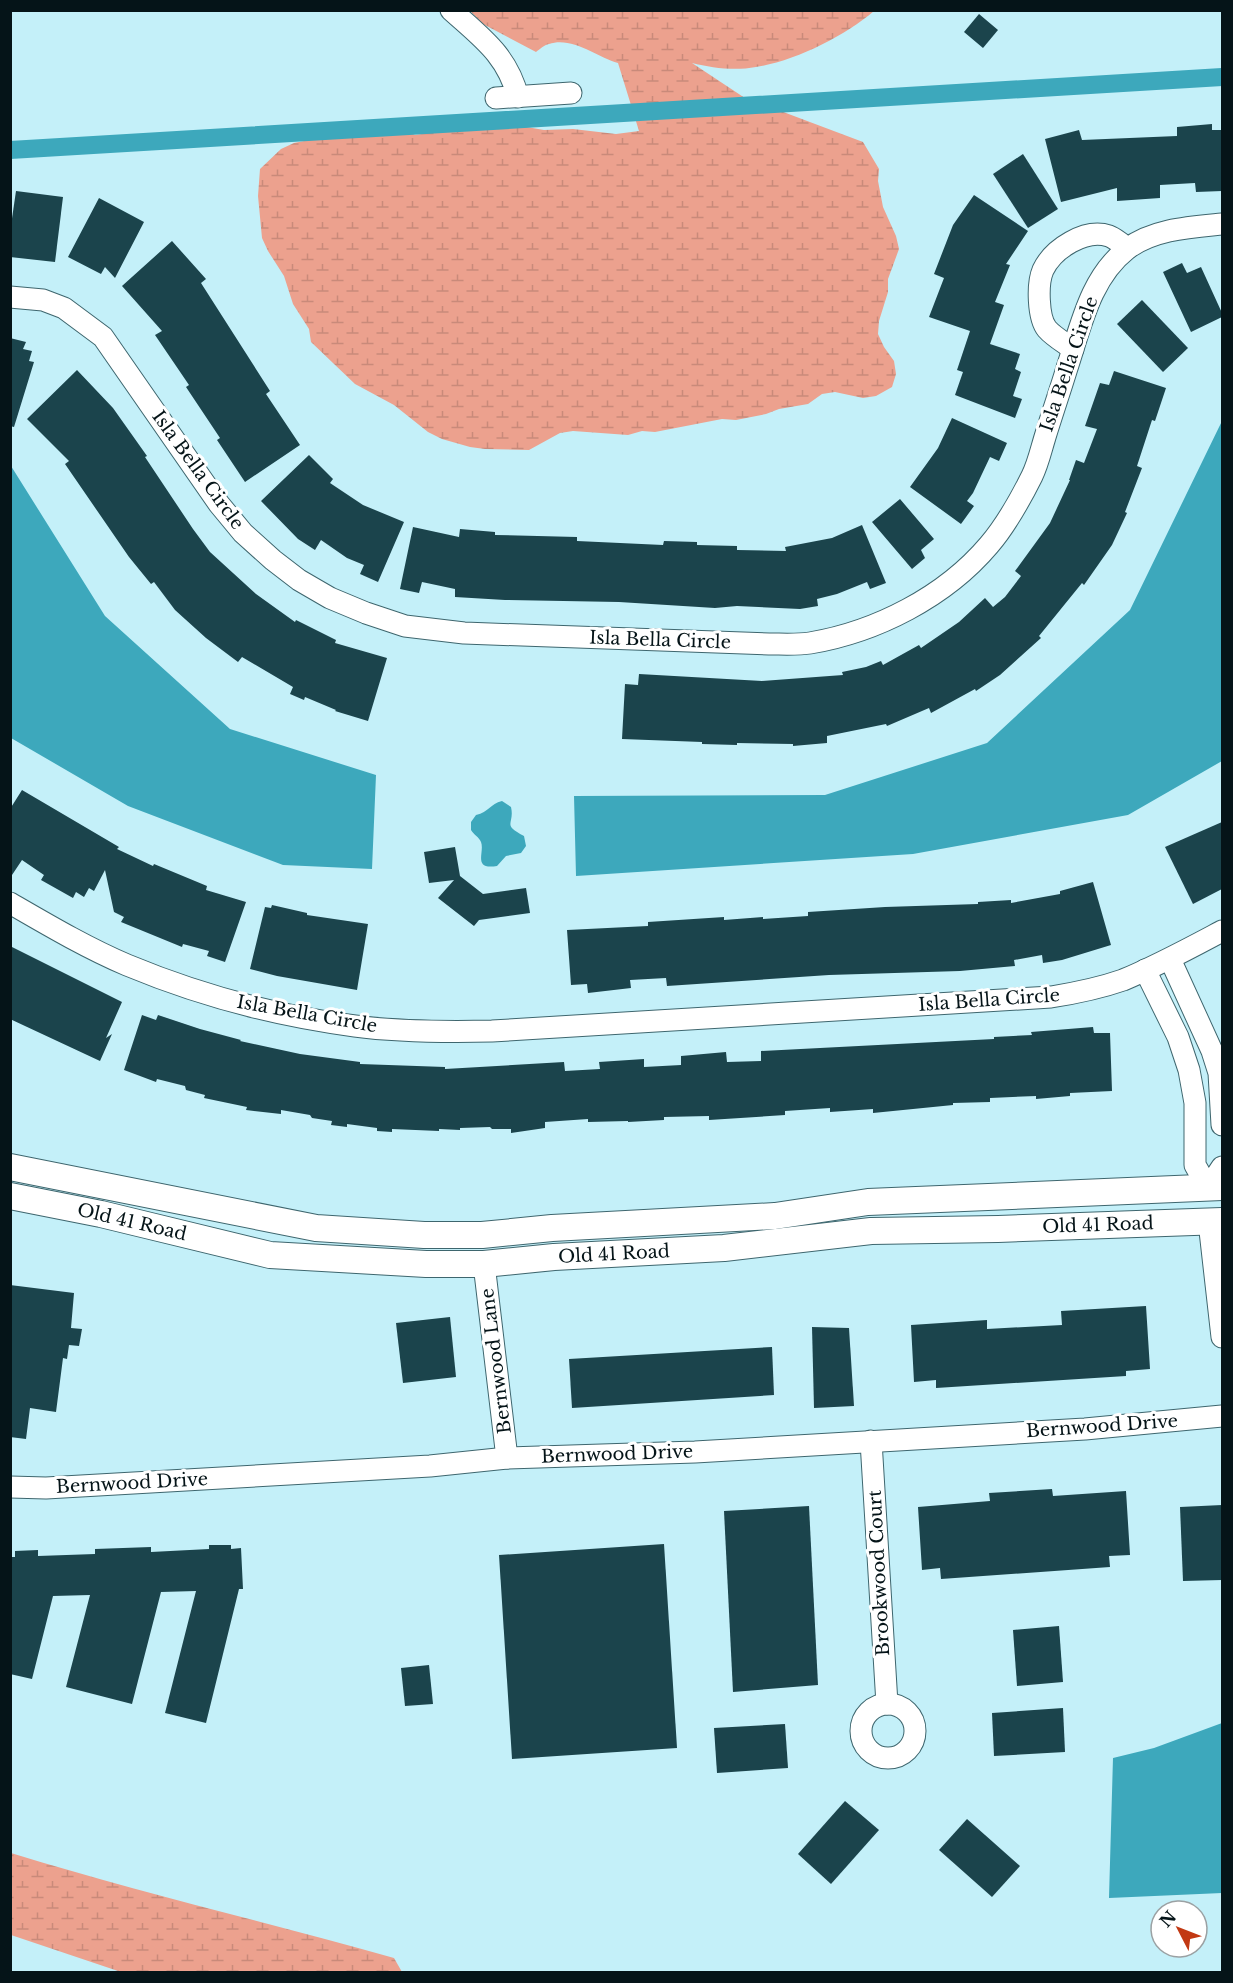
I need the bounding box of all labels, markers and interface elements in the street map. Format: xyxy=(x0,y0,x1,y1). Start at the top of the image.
street label: Isla Bella Circle xyxy=(1036,293,1102,435)
street label: Isla Bella Circle xyxy=(147,406,249,534)
street label: Isla Bella Circle xyxy=(589,627,731,653)
street label: Isla Bella Circle xyxy=(917,984,1061,1016)
street label: Isla Bella Circle xyxy=(235,991,379,1037)
street label: Old 41 Road xyxy=(75,1199,189,1245)
street label: Old 41 Road xyxy=(1042,1212,1154,1238)
street label: Old 41 Road xyxy=(558,1240,670,1268)
street label: Bernwood Lane xyxy=(476,1287,516,1435)
street label: Bernwood Drive xyxy=(1025,1410,1179,1442)
street label: Bernwood Drive xyxy=(541,1440,693,1468)
street label: Bernwood Drive xyxy=(55,1468,209,1498)
street label: Brookwood Court xyxy=(864,1489,894,1657)
north arrow xyxy=(1149,1899,1209,1959)
text: N xyxy=(1155,1907,1180,1931)

